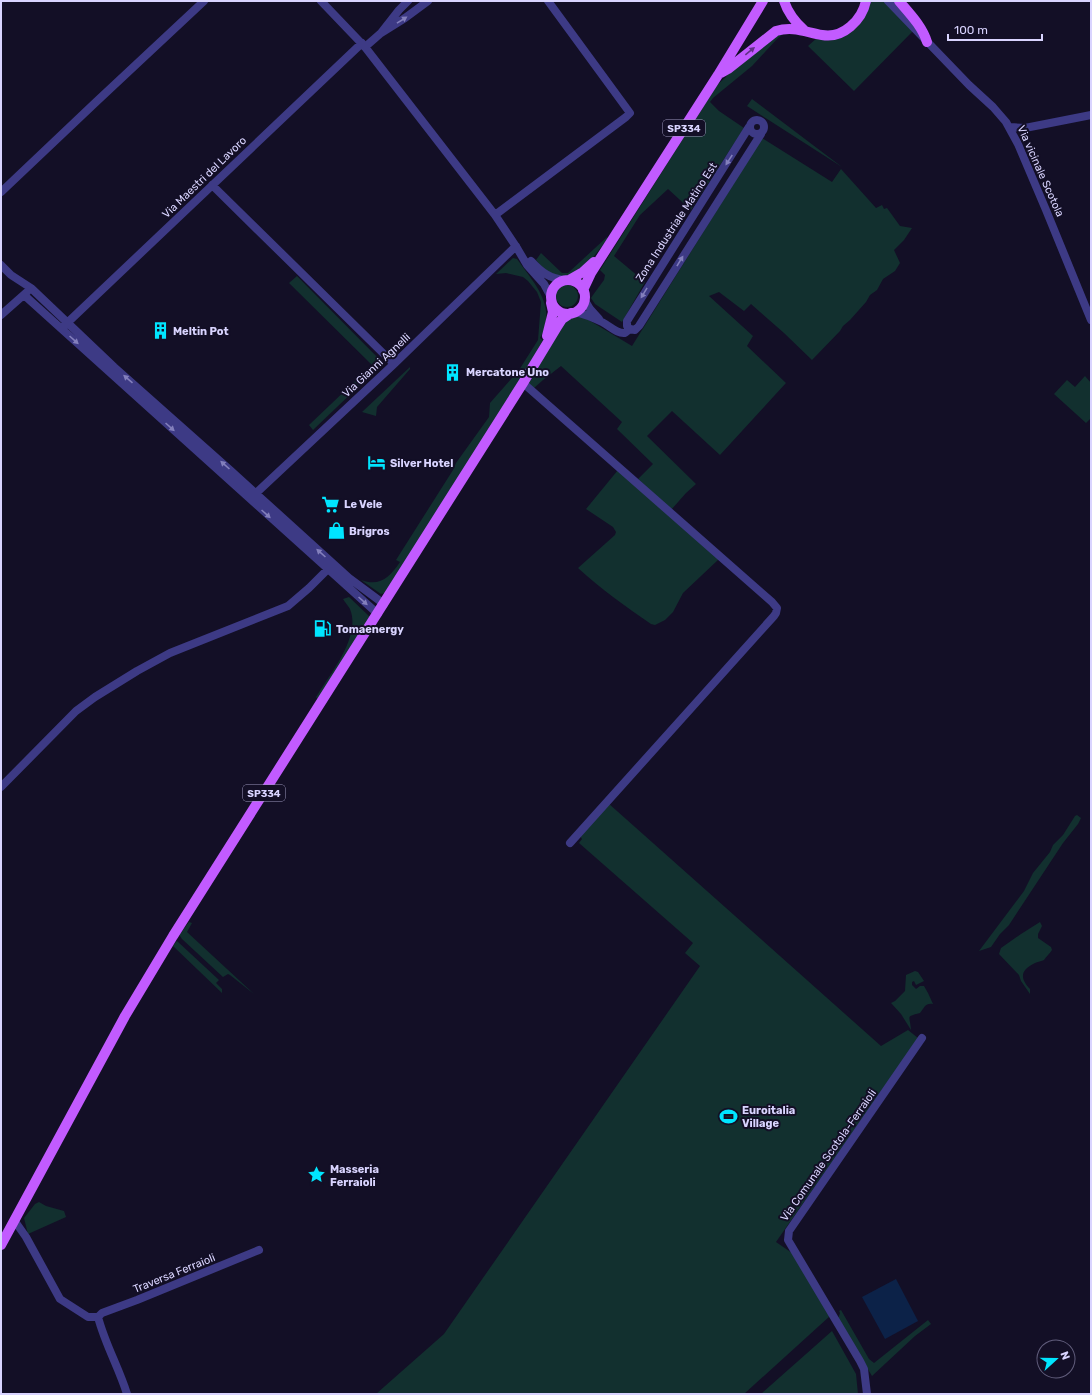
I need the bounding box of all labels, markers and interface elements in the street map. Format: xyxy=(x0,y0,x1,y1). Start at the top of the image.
scale bar xyxy=(948,16,1042,42)
one-way arrow xyxy=(396,17,408,24)
text: 100 m xyxy=(954,23,988,37)
one-way arrow xyxy=(744,47,755,56)
road number: SP334 xyxy=(663,120,705,136)
street label: Via vicinale Scotola xyxy=(1015,124,1067,219)
street label: Via Maestri del Lavoro xyxy=(160,134,249,221)
one-way arrow xyxy=(725,155,733,165)
street label: Zona Industriale Matino Est xyxy=(633,160,720,284)
one-way arrow xyxy=(677,255,684,267)
one-way arrow xyxy=(640,288,648,298)
building icon: Meltin Pot xyxy=(150,321,170,341)
place label: Meltin Pot xyxy=(173,325,229,338)
street label: Via Gianni Agnelli xyxy=(340,331,413,400)
one-way arrow xyxy=(69,335,79,344)
building icon: Mercatone Uno xyxy=(443,362,463,382)
place label: Mercatone Uno xyxy=(466,366,549,379)
one-way arrow xyxy=(124,375,133,384)
one-way arrow xyxy=(165,422,175,432)
hotel icon: Silver Hotel xyxy=(367,453,387,473)
place label: Silver Hotel xyxy=(390,457,453,470)
one-way arrow xyxy=(220,461,231,470)
supermarket icon: Le Vele xyxy=(321,494,341,514)
place label: Le Vele xyxy=(344,498,383,511)
one-way arrow xyxy=(261,510,272,519)
shop icon: Brigros xyxy=(326,521,346,541)
place label: Brigros xyxy=(349,525,390,538)
one-way arrow xyxy=(317,549,326,558)
one-way arrow xyxy=(358,597,368,606)
fuel station icon: Tomaenergy xyxy=(313,619,333,639)
place label: Tomaenergy xyxy=(336,623,404,636)
road number: SP334 xyxy=(243,785,285,801)
street label: Via Comunale Scotola-Ferraioli xyxy=(778,1087,879,1224)
place label: Euroitalia Village xyxy=(742,1104,795,1130)
sports icon: Euroitalia Village xyxy=(719,1106,739,1126)
place label: Masseria Ferraioli xyxy=(330,1163,379,1189)
place icon: Masseria Ferraioli xyxy=(307,1165,327,1185)
street label: Traversa Ferraioli xyxy=(131,1251,217,1296)
north arrow xyxy=(1036,1339,1076,1379)
text: N xyxy=(1057,1350,1072,1362)

